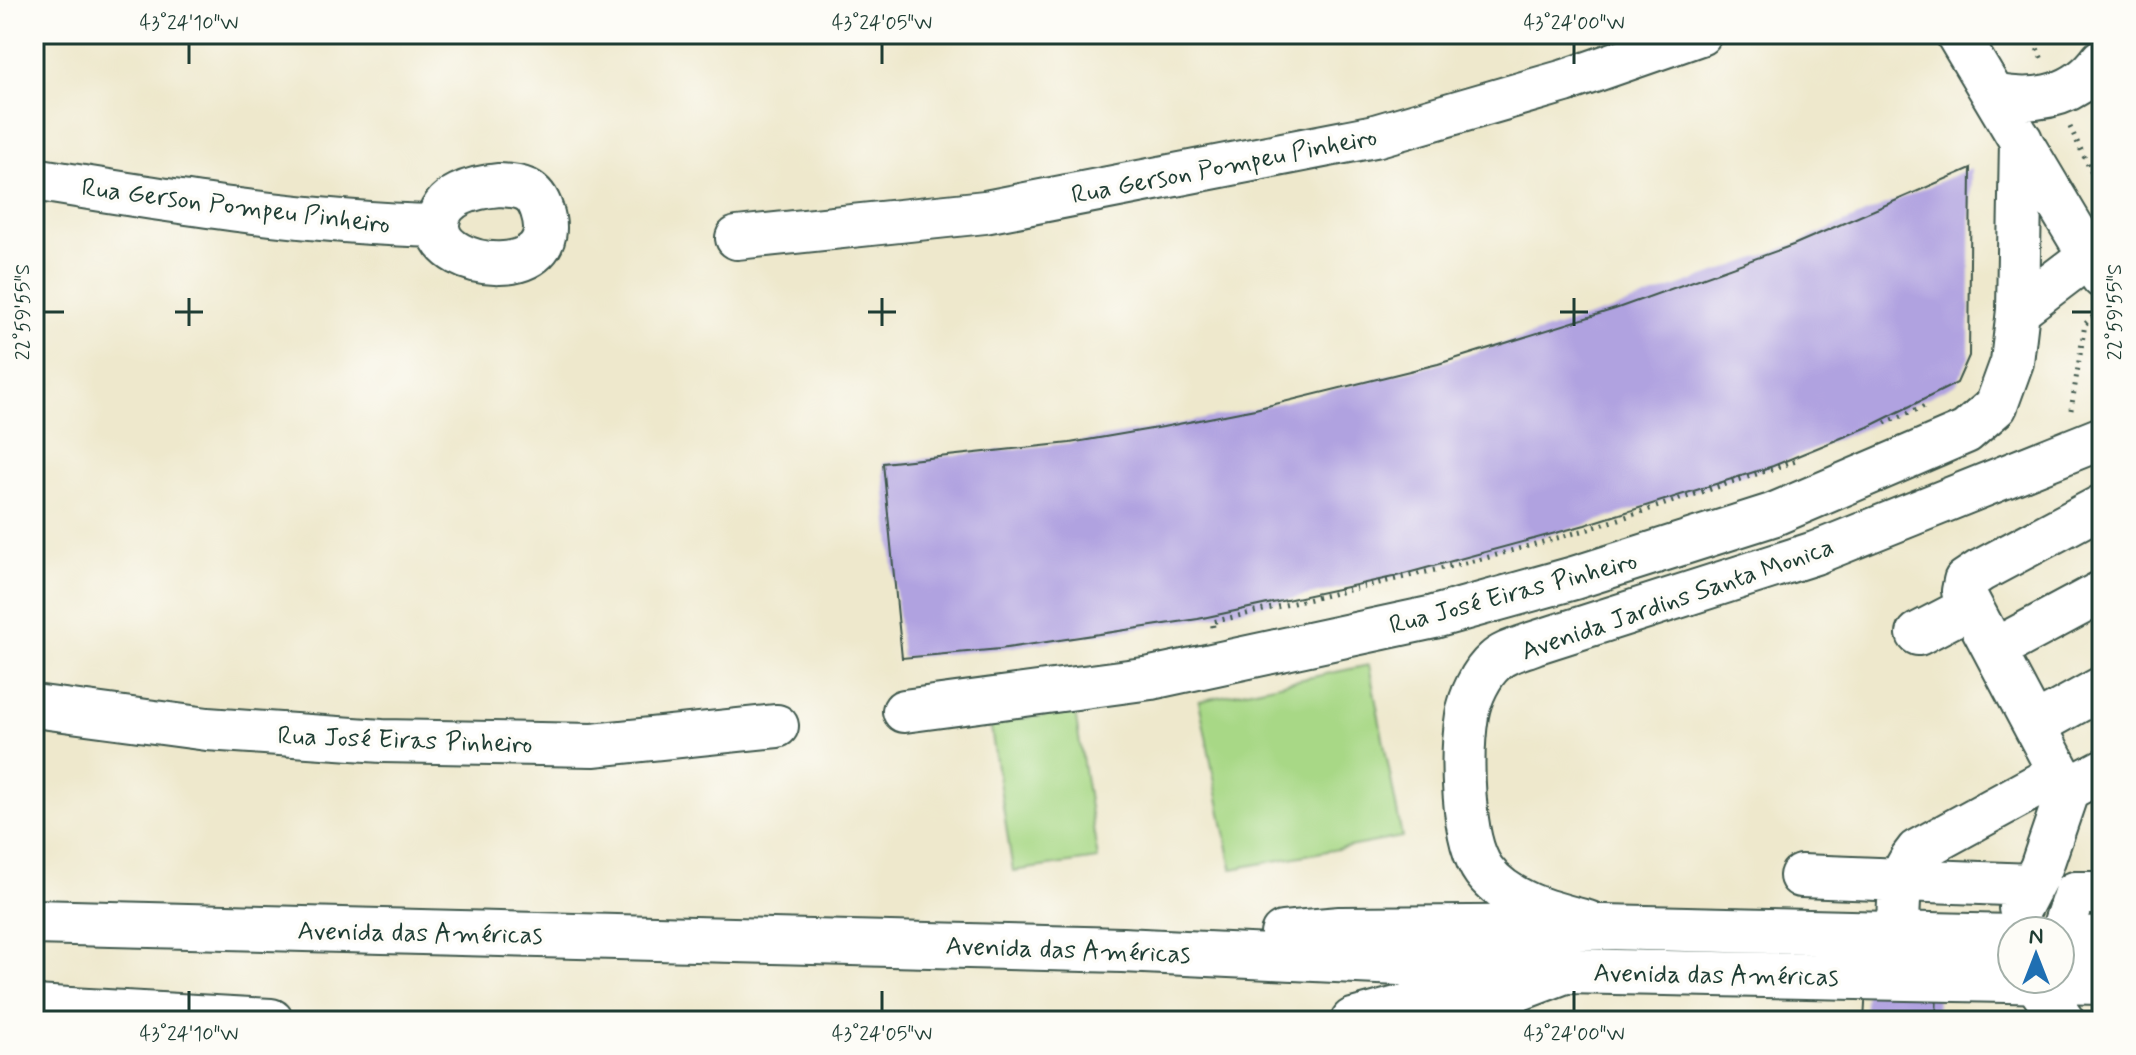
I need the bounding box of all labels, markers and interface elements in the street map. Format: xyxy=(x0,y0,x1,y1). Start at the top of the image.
text: 43°24'10"W xyxy=(140,10,238,37)
text: 43°24'05"W xyxy=(832,10,932,37)
text: 43°24'00"W xyxy=(1523,10,1625,37)
street label: Rua Gerson Pompeu Pinheiro xyxy=(1069,121,1380,213)
street label: Rua Gerson Pompeu Pinheiro xyxy=(80,171,392,243)
text: 22°59'55"S xyxy=(10,264,37,360)
text: 22°59'55"S xyxy=(2102,264,2129,360)
street label: Avenida Jardins Santa Monica xyxy=(1517,530,1838,669)
street label: Rua José Eiras Pinheiro xyxy=(1386,544,1641,643)
street label: Rua José Eiras Pinheiro xyxy=(277,720,533,762)
street label: Avenida das Américas xyxy=(297,915,543,953)
north arrow xyxy=(1996,915,2076,995)
text: N xyxy=(2029,923,2043,951)
street label: Avenida das Américas xyxy=(945,930,1191,972)
street label: Avenida das Américas xyxy=(1593,957,1839,995)
text: 43°24'10"W xyxy=(140,1021,238,1048)
text: 43°24'05"W xyxy=(832,1021,932,1048)
text: 43°24'00"W xyxy=(1523,1021,1625,1048)

